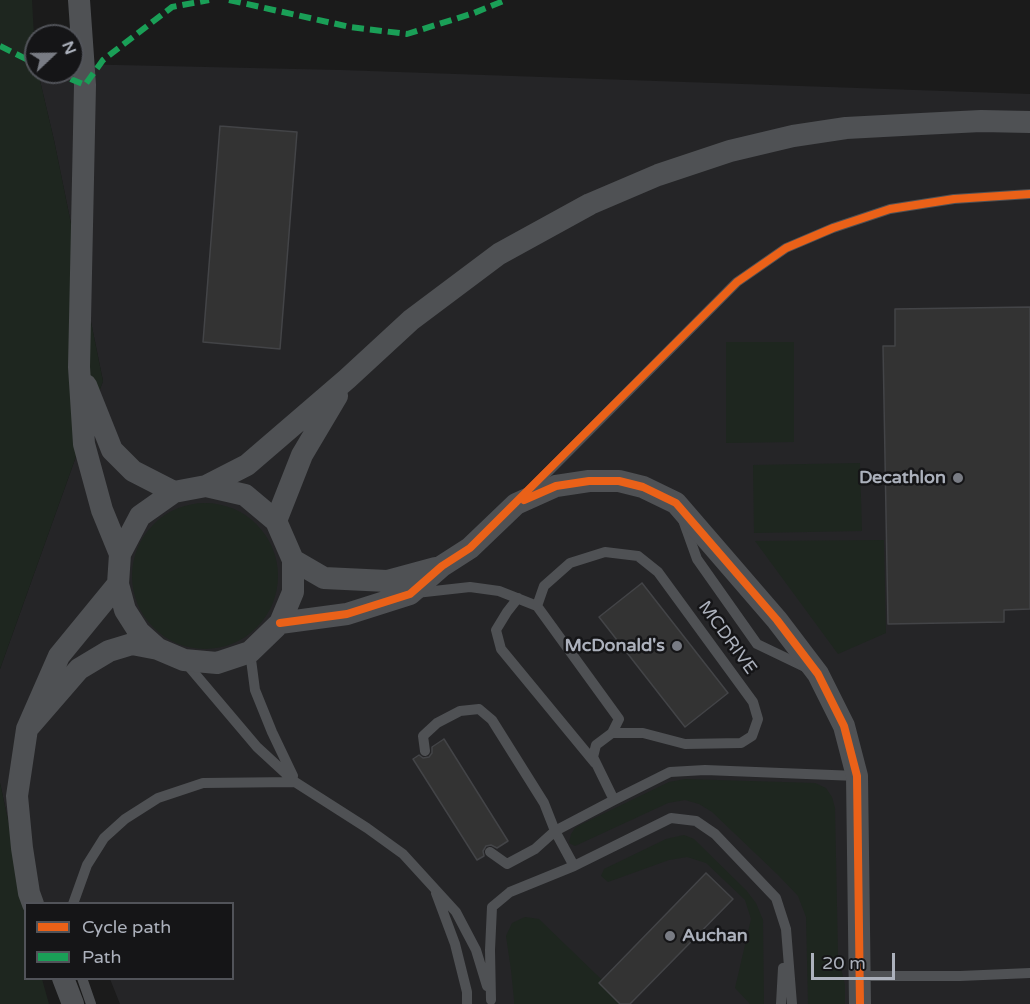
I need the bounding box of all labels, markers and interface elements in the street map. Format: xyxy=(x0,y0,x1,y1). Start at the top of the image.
north arrow xyxy=(24,24,84,84)
text: N xyxy=(57,38,81,58)
place label: Decathlon xyxy=(859,467,946,489)
marker: Decathlon xyxy=(951,471,965,485)
street label: MCDRIVE xyxy=(693,597,761,679)
place label: McDonald's xyxy=(565,635,665,657)
marker: McDonald's xyxy=(670,639,684,653)
legend xyxy=(24,902,234,980)
text: Cycle path xyxy=(82,916,171,938)
place label: Auchan xyxy=(682,925,748,947)
marker: Auchan xyxy=(663,929,677,943)
scale bar xyxy=(814,941,898,979)
text: Path xyxy=(82,946,121,968)
text: 20 m xyxy=(822,952,866,974)

